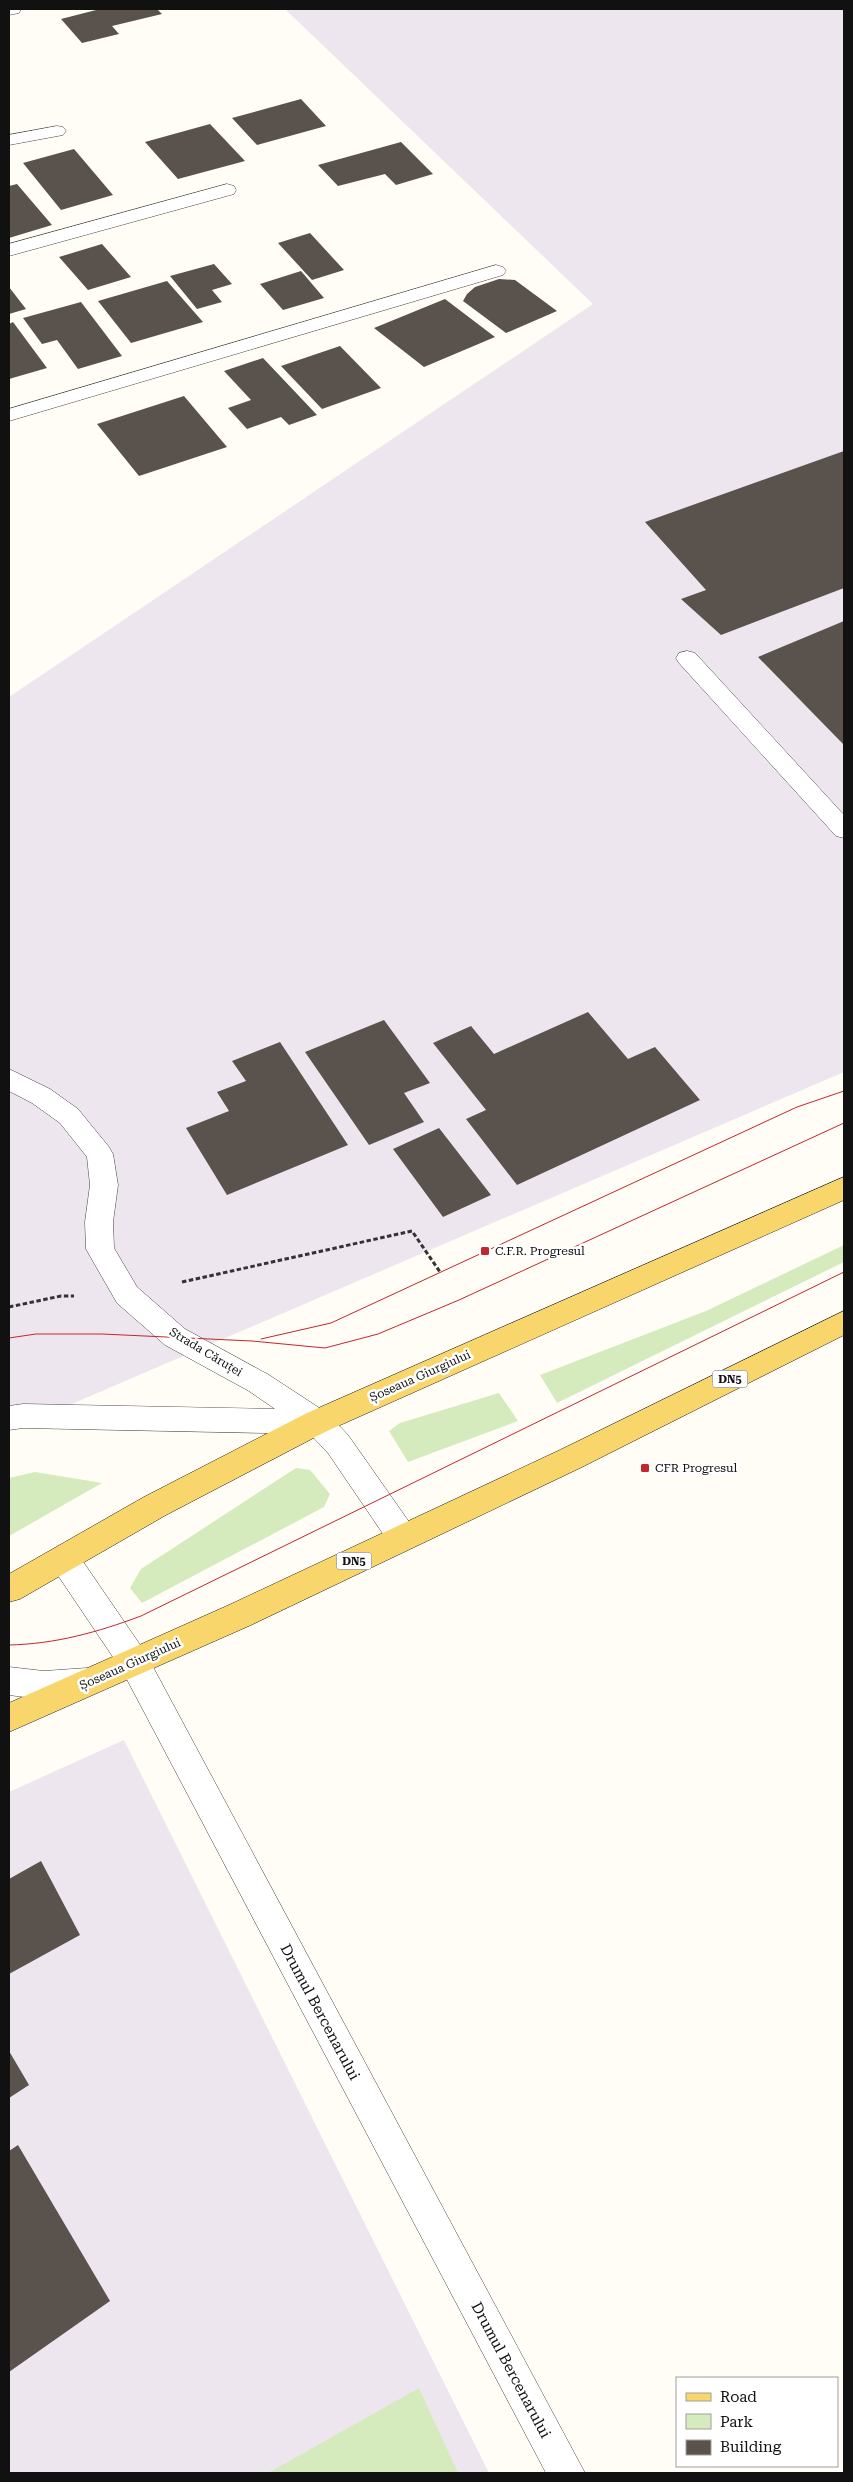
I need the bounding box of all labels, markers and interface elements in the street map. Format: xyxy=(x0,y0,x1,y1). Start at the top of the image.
place label: C.F.R. Progresul xyxy=(495,1244,585,1258)
marker: C.F.R. Progresul xyxy=(479,1245,491,1257)
street label: Strada Căruței xyxy=(166,1325,245,1380)
street label: Șoseaua Giurgiului xyxy=(367,1347,473,1406)
road number: DN5 xyxy=(712,1370,748,1388)
place label: CFR Progresul xyxy=(655,1461,737,1475)
marker: CFR Progresul xyxy=(639,1462,651,1474)
road number: DN5 xyxy=(336,1552,372,1570)
street label: Șoseaua Giurgiului xyxy=(77,1635,183,1694)
street label: Drumul Bercenarului xyxy=(276,1941,364,2083)
street label: Drumul Bercenarului xyxy=(467,2299,555,2441)
legend xyxy=(676,2377,838,2467)
text: Road xyxy=(720,2388,757,2406)
text: Park xyxy=(720,2413,754,2431)
text: Building xyxy=(720,2438,782,2456)

